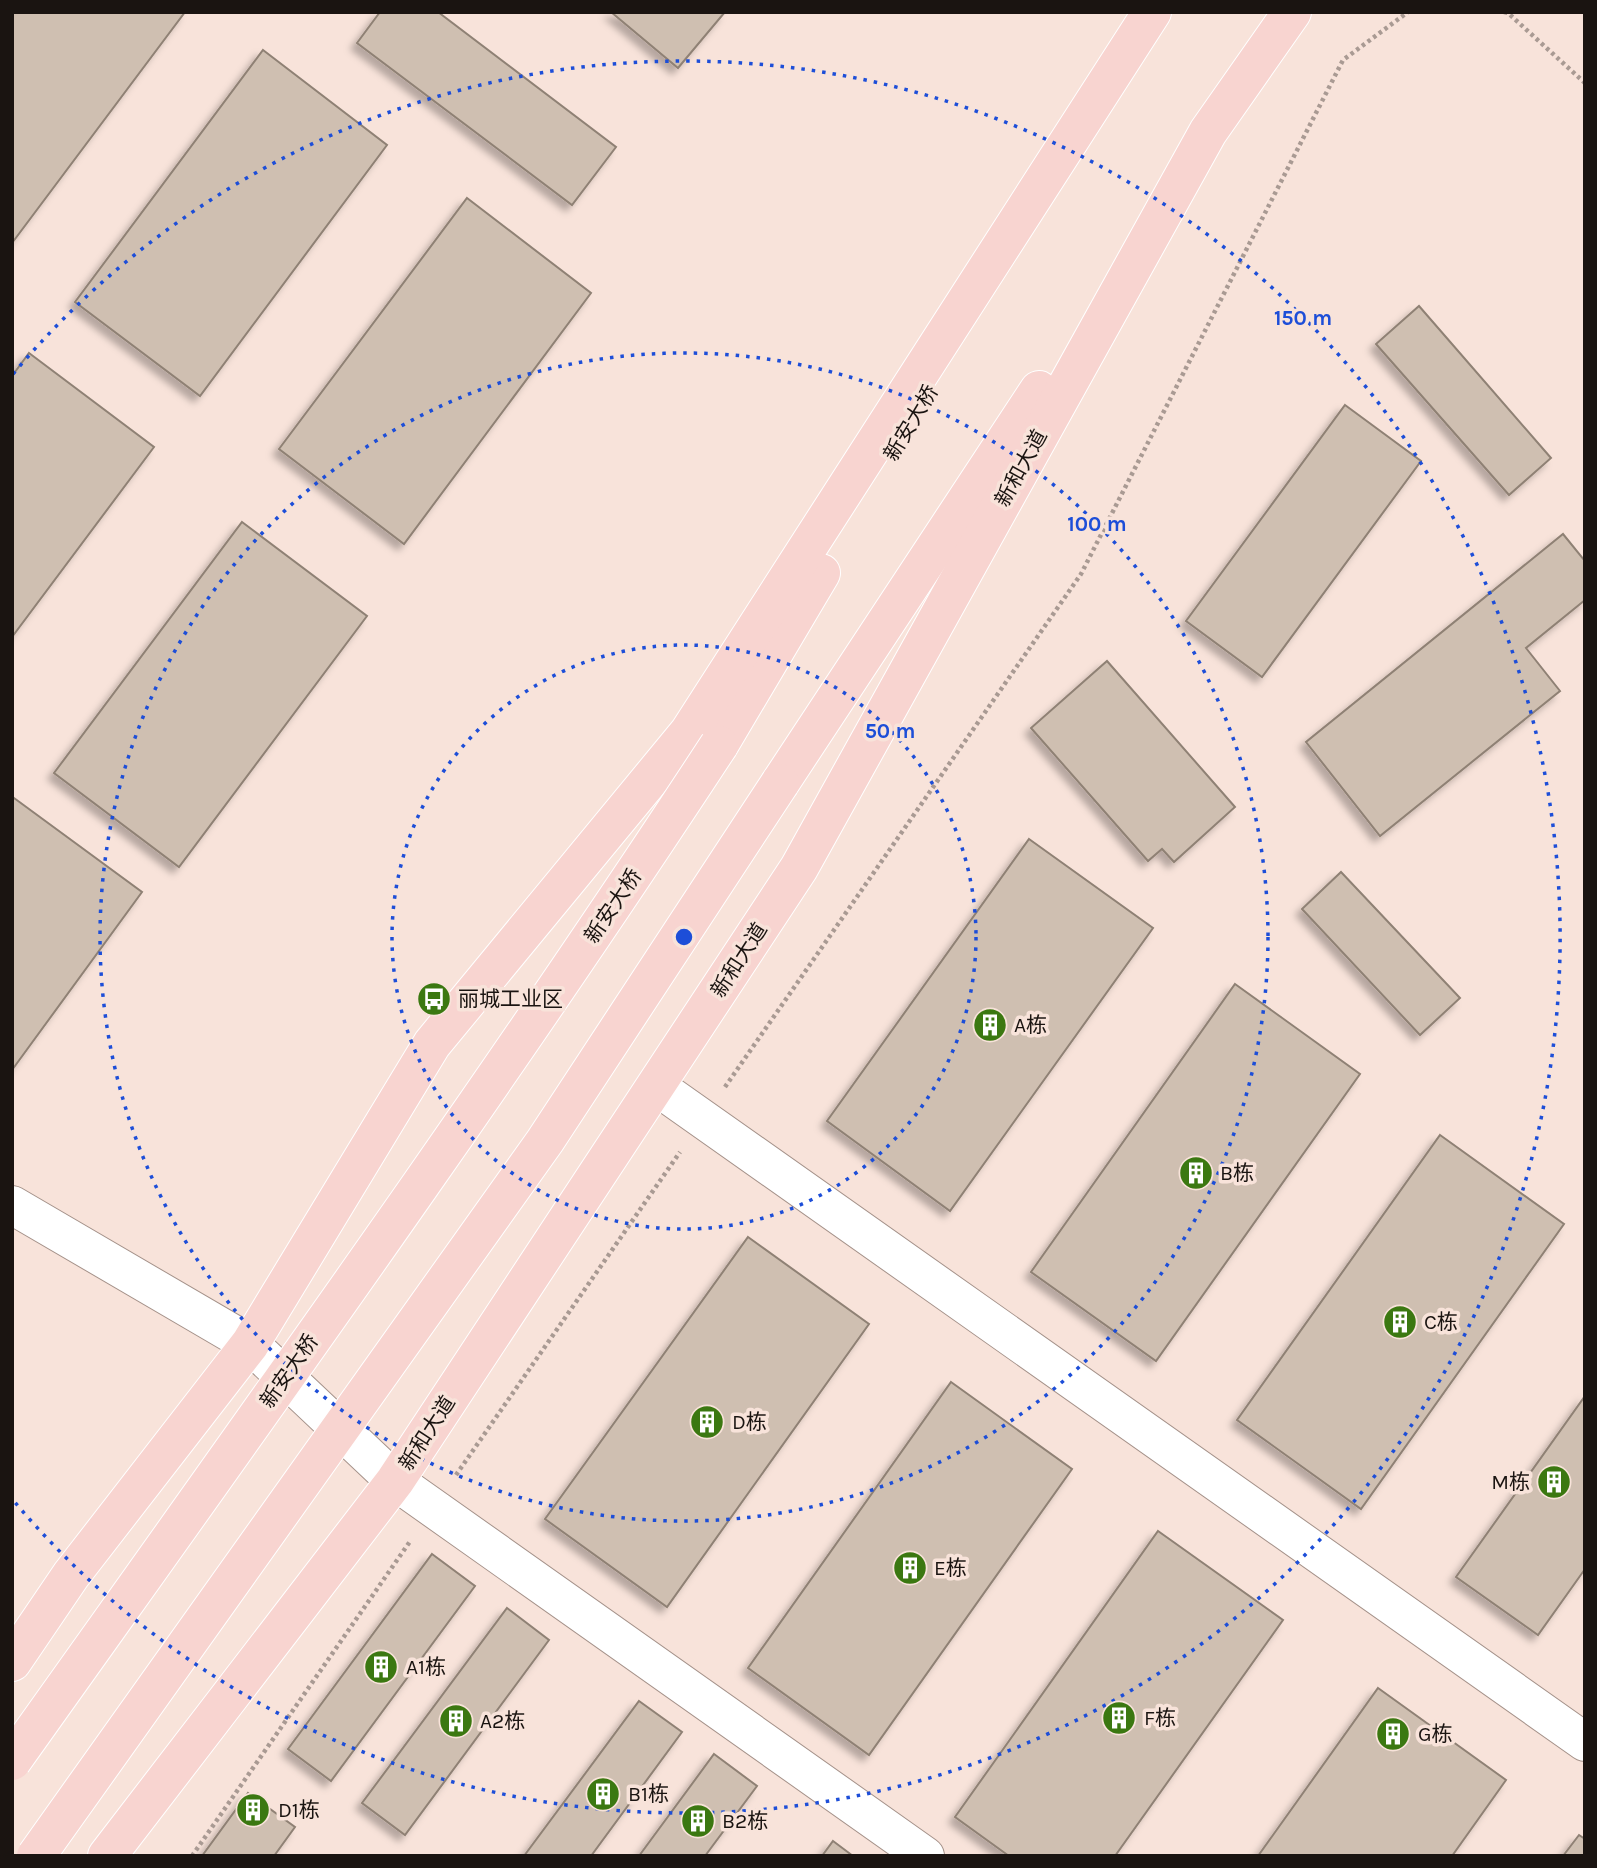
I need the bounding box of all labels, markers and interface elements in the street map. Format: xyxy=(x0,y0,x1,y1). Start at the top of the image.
text: 150 m xyxy=(1274,306,1332,330)
street label: 新安大桥 xyxy=(879,381,943,465)
street label: 新和大道 xyxy=(990,425,1052,511)
text: 100 m xyxy=(1067,512,1127,536)
text: 50 m xyxy=(865,719,915,743)
street label: 新安大桥 xyxy=(580,864,646,948)
street label: 新和大道 xyxy=(706,918,772,1002)
centre of rings xyxy=(672,925,696,949)
bus stop icon: 丽城工业区 xyxy=(415,980,453,1018)
place label: 丽城工业区 xyxy=(458,987,563,1011)
building icon: A栋 xyxy=(971,1006,1009,1044)
place label: A栋 xyxy=(1014,1013,1047,1037)
building icon: B栋 xyxy=(1177,1154,1215,1192)
place label: B栋 xyxy=(1220,1161,1254,1185)
building icon: C栋 xyxy=(1381,1303,1419,1341)
place label: C栋 xyxy=(1424,1310,1458,1334)
street label: 新安大桥 xyxy=(255,1330,323,1412)
street label: 新和大道 xyxy=(394,1391,460,1475)
building icon: D栋 xyxy=(688,1403,726,1441)
place label: D栋 xyxy=(732,1410,767,1434)
building icon: M栋 xyxy=(1535,1463,1573,1501)
place label: M栋 xyxy=(1491,1470,1530,1494)
building icon: E栋 xyxy=(891,1549,929,1587)
place label: E栋 xyxy=(934,1556,967,1580)
building icon: A1栋 xyxy=(362,1648,400,1686)
place label: A1栋 xyxy=(406,1655,446,1679)
building icon: F栋 xyxy=(1100,1699,1138,1737)
building icon: A2栋 xyxy=(437,1702,475,1740)
place label: F栋 xyxy=(1144,1706,1176,1730)
place label: A2栋 xyxy=(480,1709,525,1733)
building icon: G栋 xyxy=(1374,1715,1412,1753)
place label: G栋 xyxy=(1418,1722,1453,1746)
building icon: B1栋 xyxy=(584,1775,622,1813)
place label: B1栋 xyxy=(628,1782,669,1806)
building icon: D1栋 xyxy=(234,1791,272,1829)
place label: D1栋 xyxy=(278,1798,320,1822)
building icon: B2栋 xyxy=(679,1802,717,1840)
place label: B2栋 xyxy=(722,1809,768,1833)

